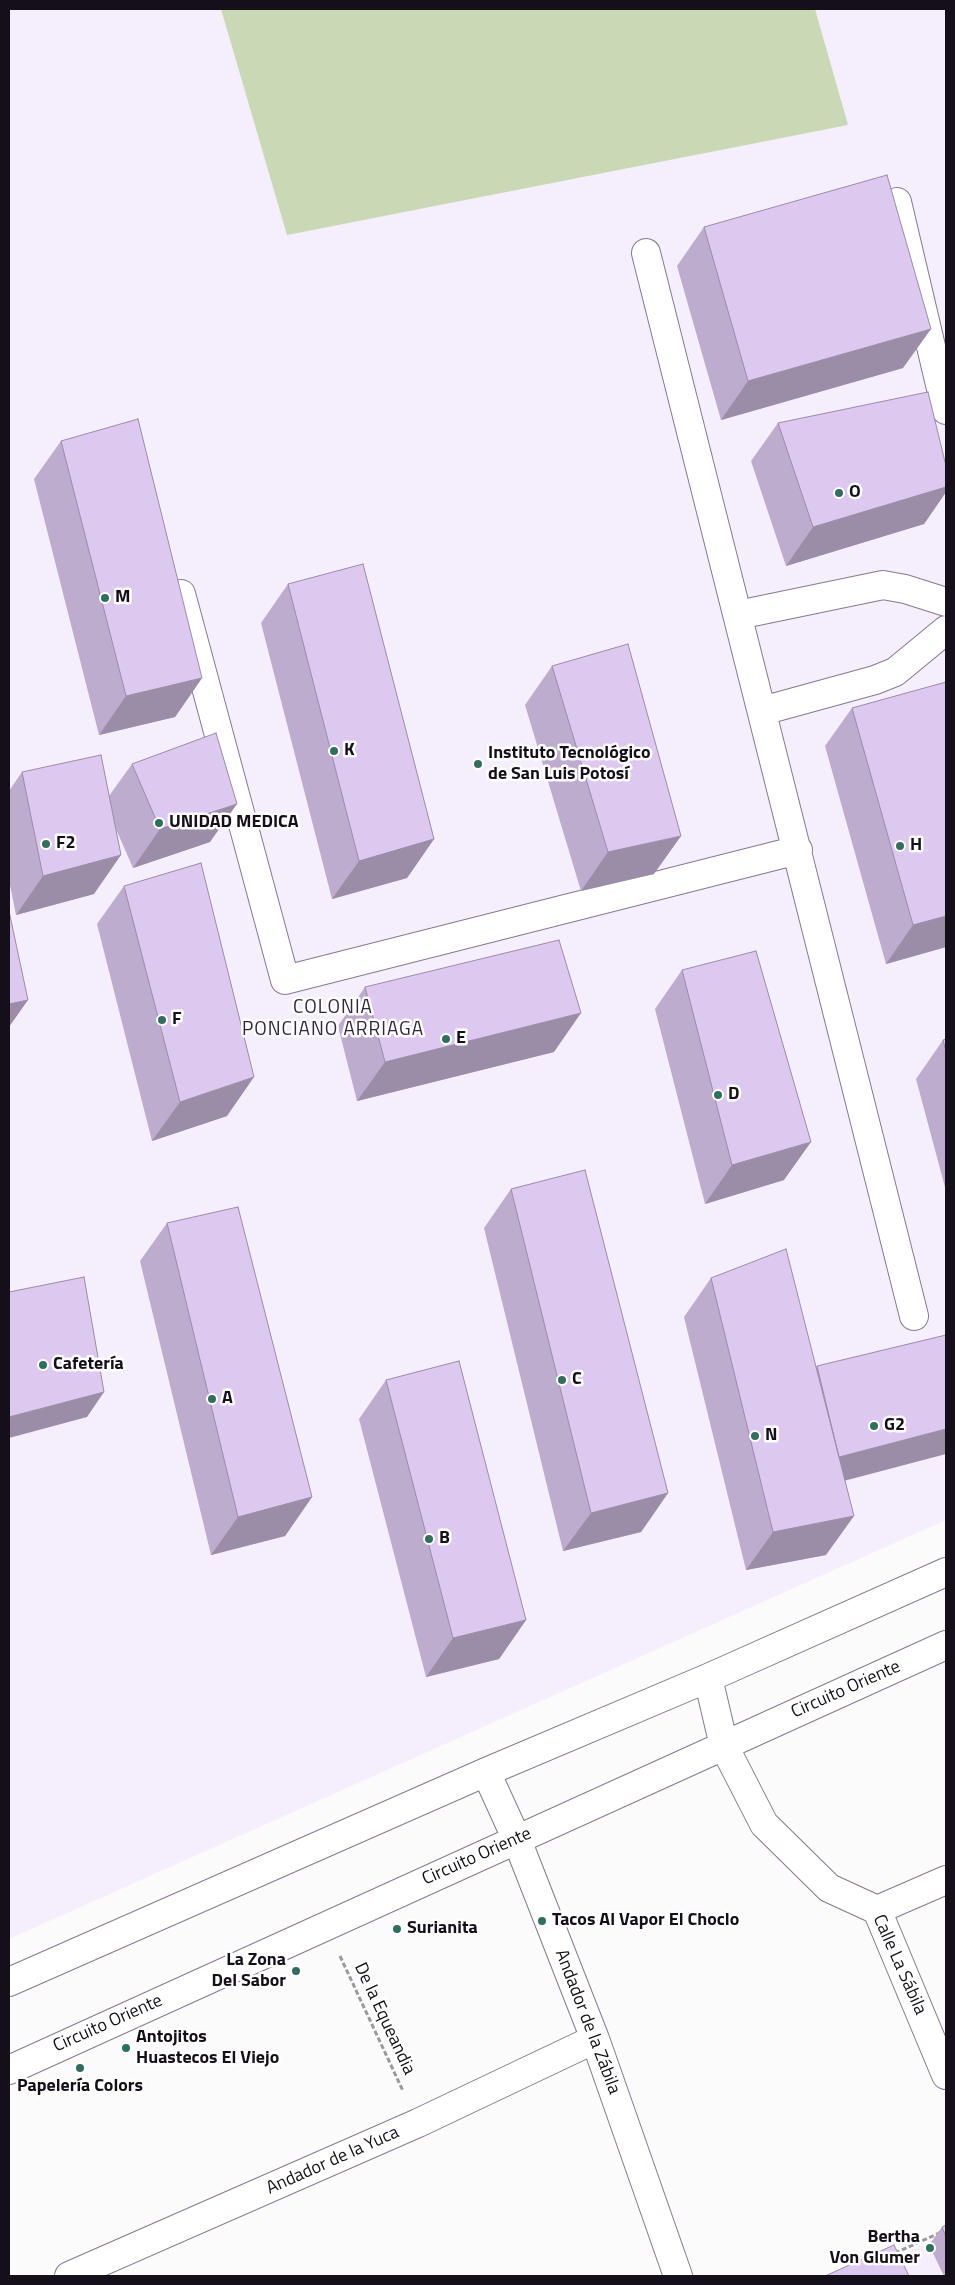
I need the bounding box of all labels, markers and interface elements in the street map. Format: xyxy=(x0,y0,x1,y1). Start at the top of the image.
place label: O xyxy=(849,482,861,504)
marker: O xyxy=(833,487,845,499)
place label: M xyxy=(115,587,130,609)
marker: M xyxy=(99,592,111,604)
place label: K xyxy=(344,740,355,762)
place label: Instituto Tecnológico de San Luis Potosí xyxy=(488,743,651,786)
marker: K xyxy=(328,745,340,757)
marker: Instituto Tecnológico de San Luis Potosí xyxy=(472,758,484,770)
place label: UNIDAD MEDICA xyxy=(169,812,299,834)
marker: UNIDAD MEDICA xyxy=(153,817,165,829)
place label: F2 xyxy=(56,833,76,855)
place label: H xyxy=(910,835,922,857)
marker: F2 xyxy=(40,838,52,850)
marker: H xyxy=(894,840,906,852)
district label: COLONIA PONCIANO ARRIAGA xyxy=(240,997,426,1041)
place label: F xyxy=(172,1009,182,1031)
marker: F xyxy=(156,1014,168,1026)
place label: E xyxy=(456,1028,466,1050)
marker: E xyxy=(440,1033,452,1045)
place label: D xyxy=(728,1084,739,1106)
marker: D xyxy=(712,1089,724,1101)
place label: Cafetería xyxy=(53,1354,124,1376)
marker: Cafetería xyxy=(37,1359,49,1371)
place label: C xyxy=(572,1369,582,1391)
marker: C xyxy=(556,1374,568,1386)
place label: A xyxy=(222,1388,233,1410)
marker: A xyxy=(206,1393,218,1405)
place label: G2 xyxy=(884,1415,905,1437)
marker: G2 xyxy=(868,1420,880,1432)
place label: N xyxy=(765,1425,777,1447)
marker: N xyxy=(749,1430,761,1442)
place label: B xyxy=(439,1528,450,1550)
marker: B xyxy=(423,1533,435,1545)
street label: Circuito Oriente xyxy=(788,1656,904,1724)
street label: Circuito Oriente xyxy=(419,1823,535,1891)
place label: Tacos Al Vapor El Choclo xyxy=(552,1910,739,1932)
street label: Calle La Sábila xyxy=(867,1912,931,2018)
marker: Tacos Al Vapor El Choclo xyxy=(536,1915,548,1927)
place label: Surianita xyxy=(407,1918,478,1940)
marker: Surianita xyxy=(391,1923,403,1935)
street label: Andador de la Zábila xyxy=(549,1947,625,2097)
place label: La Zona Del Sabor xyxy=(211,1950,286,1992)
street label: De la Equeandia xyxy=(349,1960,419,2078)
marker: La Zona Del Sabor xyxy=(290,1965,302,1977)
street label: Circuito Oriente xyxy=(50,1990,166,2058)
place label: Antojitos Huastecos El Viejo xyxy=(136,2027,279,2070)
marker: Antojitos Huastecos El Viejo xyxy=(120,2042,132,2054)
marker: Papelería Colors xyxy=(74,2062,86,2074)
place label: Papelería Colors xyxy=(17,2076,143,2098)
street label: Andador de la Yuca xyxy=(263,2122,403,2200)
place label: Bertha Von Glumer xyxy=(829,2227,920,2270)
marker: Bertha Von Glumer xyxy=(924,2242,936,2254)

